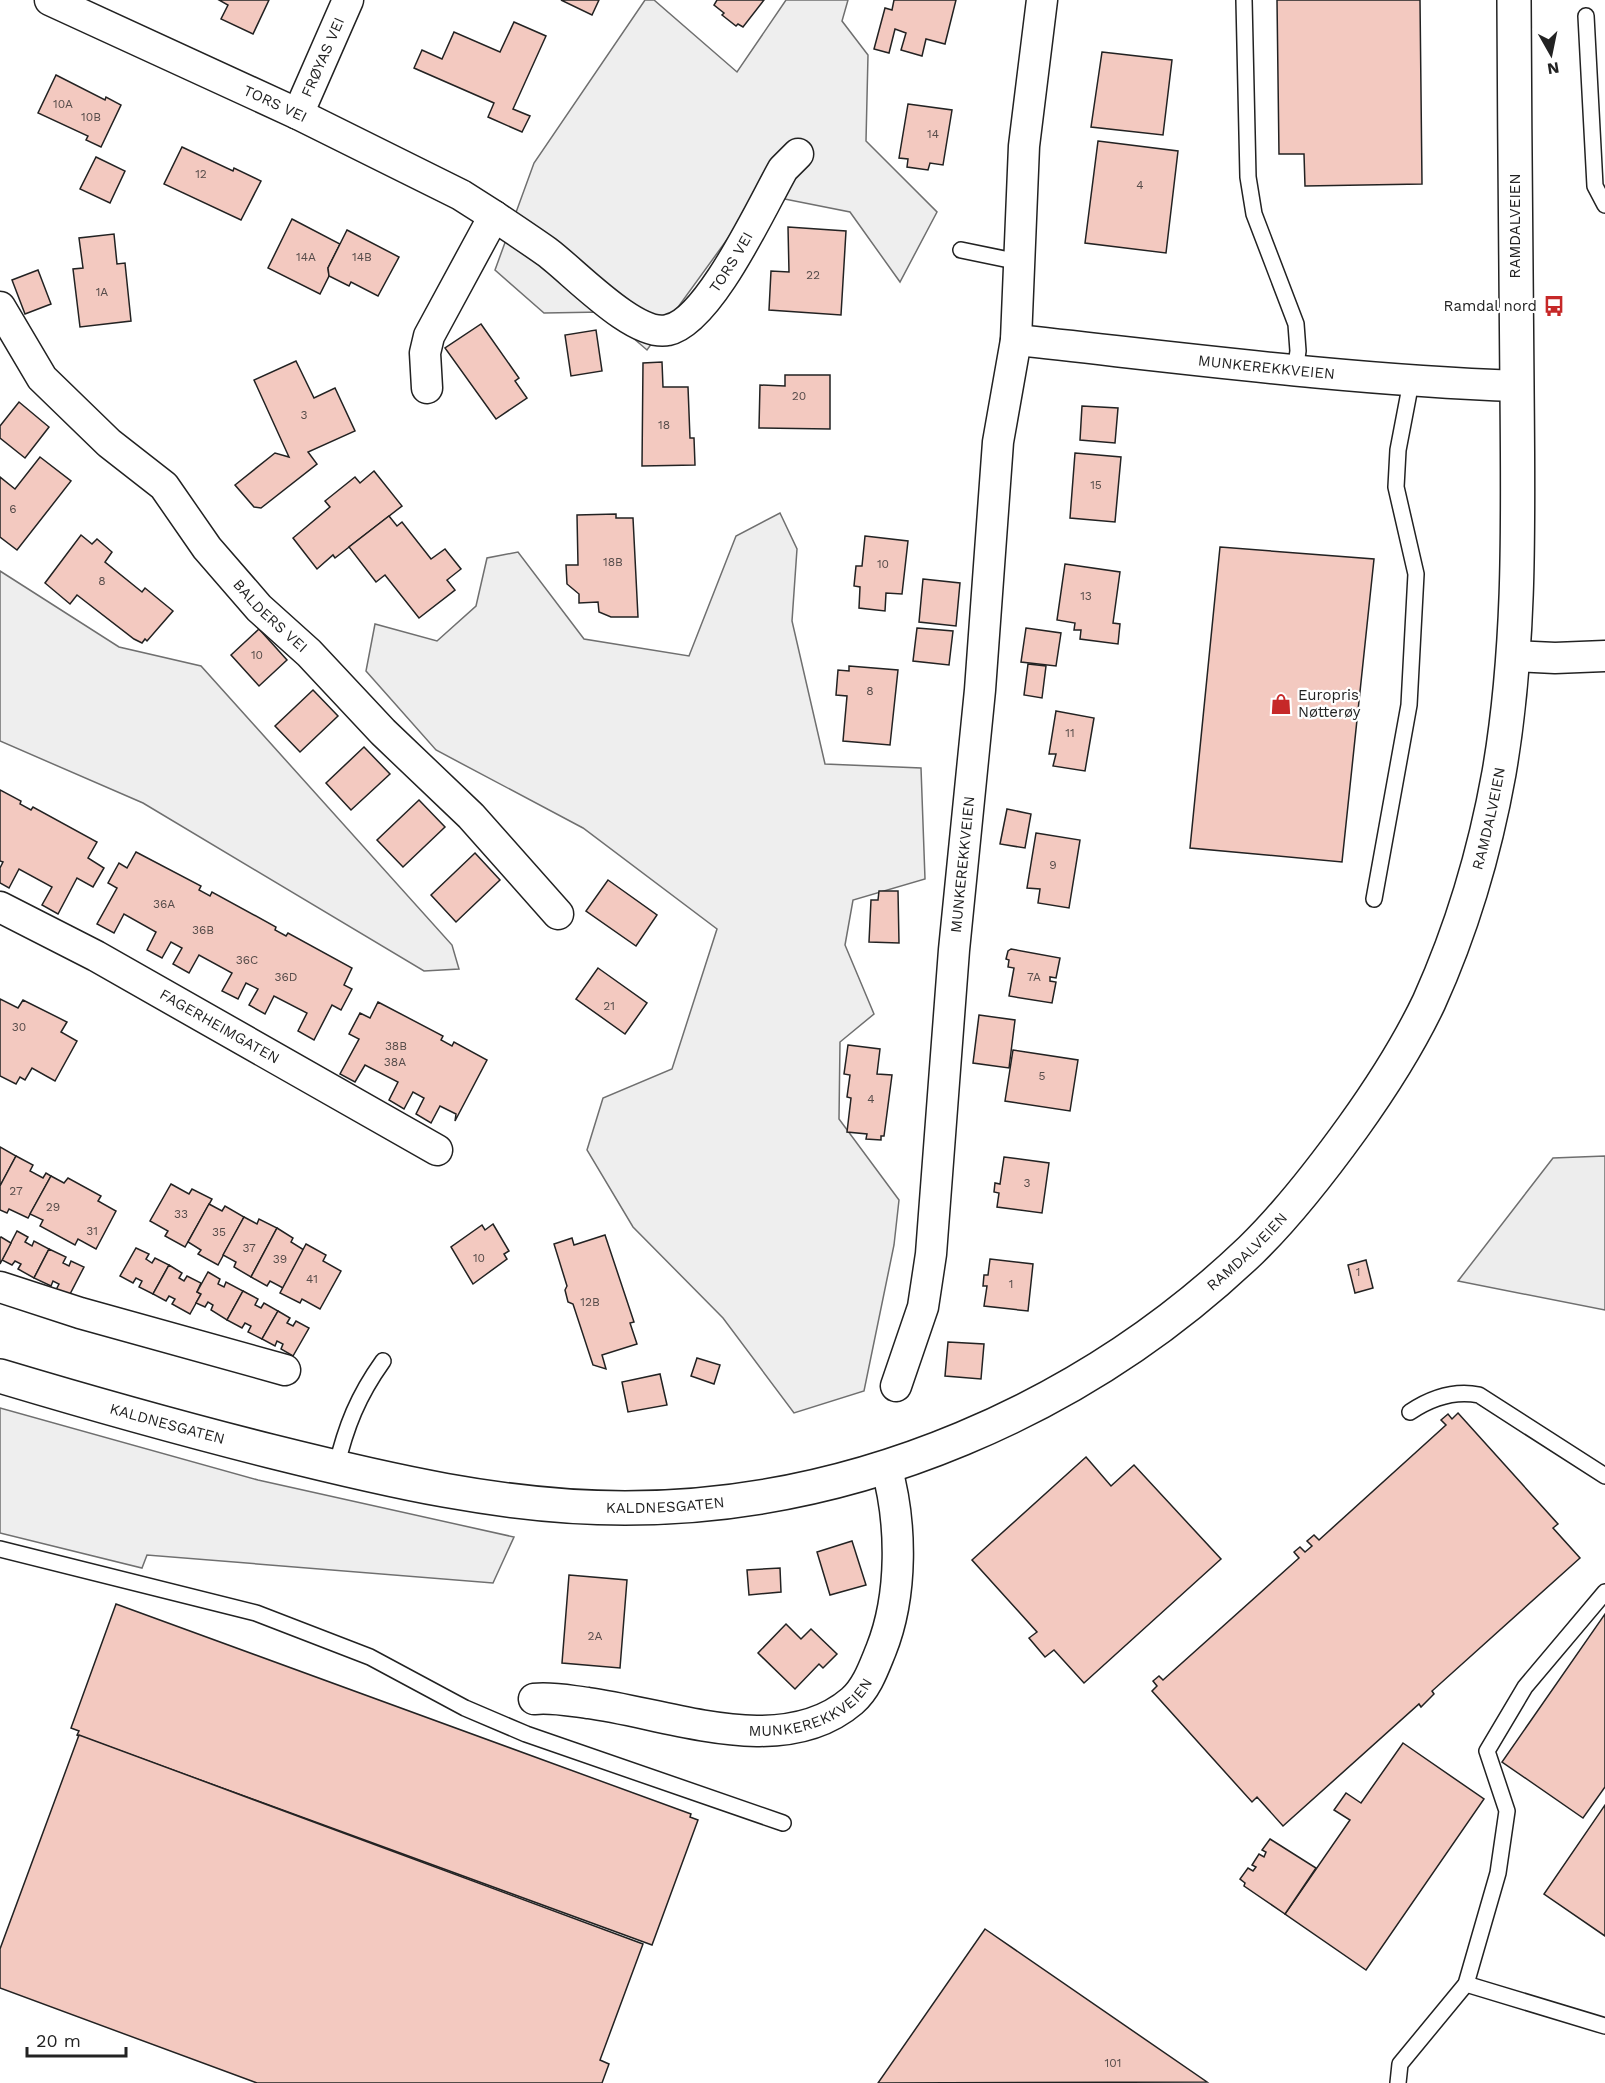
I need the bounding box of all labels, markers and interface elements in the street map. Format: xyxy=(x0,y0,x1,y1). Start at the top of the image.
street label: FRØYAS VEI xyxy=(298,15,348,100)
north arrow xyxy=(1521,24,1581,84)
text: N xyxy=(1546,58,1561,79)
street label: TORS VEI xyxy=(241,81,310,126)
house number: 10A xyxy=(53,97,73,111)
house number: 10B xyxy=(81,110,101,124)
house number: 14 xyxy=(927,127,939,141)
house number: 12 xyxy=(195,167,207,181)
street label: RAMDALVEIEN xyxy=(1506,174,1524,278)
house number: 4 xyxy=(1136,178,1144,192)
street label: TORS VEI xyxy=(706,229,757,296)
house number: 14A xyxy=(296,250,316,264)
house number: 14B xyxy=(352,250,372,264)
house number: 22 xyxy=(806,268,820,282)
house number: 1A xyxy=(96,285,108,299)
bus stop icon: Ramdal nord xyxy=(1542,294,1566,318)
place label: Ramdal nord xyxy=(1444,297,1537,315)
street label: MUNKEREKKVEIEN xyxy=(1197,351,1336,383)
house number: 20 xyxy=(792,389,806,403)
house number: 3 xyxy=(301,408,308,422)
house number: 18 xyxy=(658,418,670,432)
house number: 15 xyxy=(1090,478,1102,492)
house number: 6 xyxy=(9,502,17,516)
house number: 18B xyxy=(603,555,623,569)
house number: 10 xyxy=(877,557,889,571)
house number: 8 xyxy=(98,574,106,588)
street label: BALDERS VEI xyxy=(229,576,311,656)
house number: 13 xyxy=(1080,589,1092,603)
house number: 10 xyxy=(251,648,263,662)
house number: 8 xyxy=(866,684,874,698)
place label: Europris Nøtterøy xyxy=(1298,686,1361,721)
shop icon: Europris Nøtterøy xyxy=(1269,692,1293,716)
house number: 11 xyxy=(1065,726,1075,740)
street label: RAMDALVEIEN xyxy=(1468,766,1509,872)
street label: MUNKEREKKVEIEN xyxy=(947,795,978,934)
house number: 9 xyxy=(1049,858,1057,872)
house number: 36A xyxy=(153,897,175,911)
house number: 36B xyxy=(192,923,214,937)
house number: 36C xyxy=(236,953,258,967)
house number: 36D xyxy=(275,970,297,984)
house number: 7A xyxy=(1027,970,1041,984)
street label: FAGERHEIMGATEN xyxy=(156,985,283,1068)
house number: 21 xyxy=(603,999,615,1013)
house number: 30 xyxy=(12,1020,26,1034)
house number: 38B xyxy=(385,1039,407,1053)
house number: 38A xyxy=(384,1055,406,1069)
house number: 5 xyxy=(1039,1069,1046,1083)
house number: 4 xyxy=(867,1092,875,1106)
house number: 3 xyxy=(1024,1176,1031,1190)
house number: 27 xyxy=(9,1184,23,1198)
house number: 29 xyxy=(46,1200,60,1214)
house number: 33 xyxy=(174,1207,188,1221)
street label: RAMDALVEIEN xyxy=(1203,1209,1291,1295)
house number: 31 xyxy=(86,1224,98,1238)
house number: 35 xyxy=(212,1225,226,1239)
house number: 37 xyxy=(242,1241,256,1255)
house number: 10 xyxy=(473,1251,485,1265)
house number: 39 xyxy=(273,1252,287,1266)
house number: 1 xyxy=(1356,1265,1360,1279)
house number: 41 xyxy=(306,1272,318,1286)
house number: 1 xyxy=(1009,1277,1013,1291)
house number: 12B xyxy=(580,1295,600,1309)
street label: KALDNESGATEN xyxy=(108,1399,227,1448)
street label: KALDNESGATEN xyxy=(606,1493,726,1517)
house number: 2A xyxy=(588,1629,603,1643)
street label: MUNKEREKKVEIEN xyxy=(748,1675,876,1740)
scale bar xyxy=(27,2020,126,2058)
text: 20 m xyxy=(36,2030,81,2051)
house number: 101 xyxy=(1105,2056,1121,2070)

